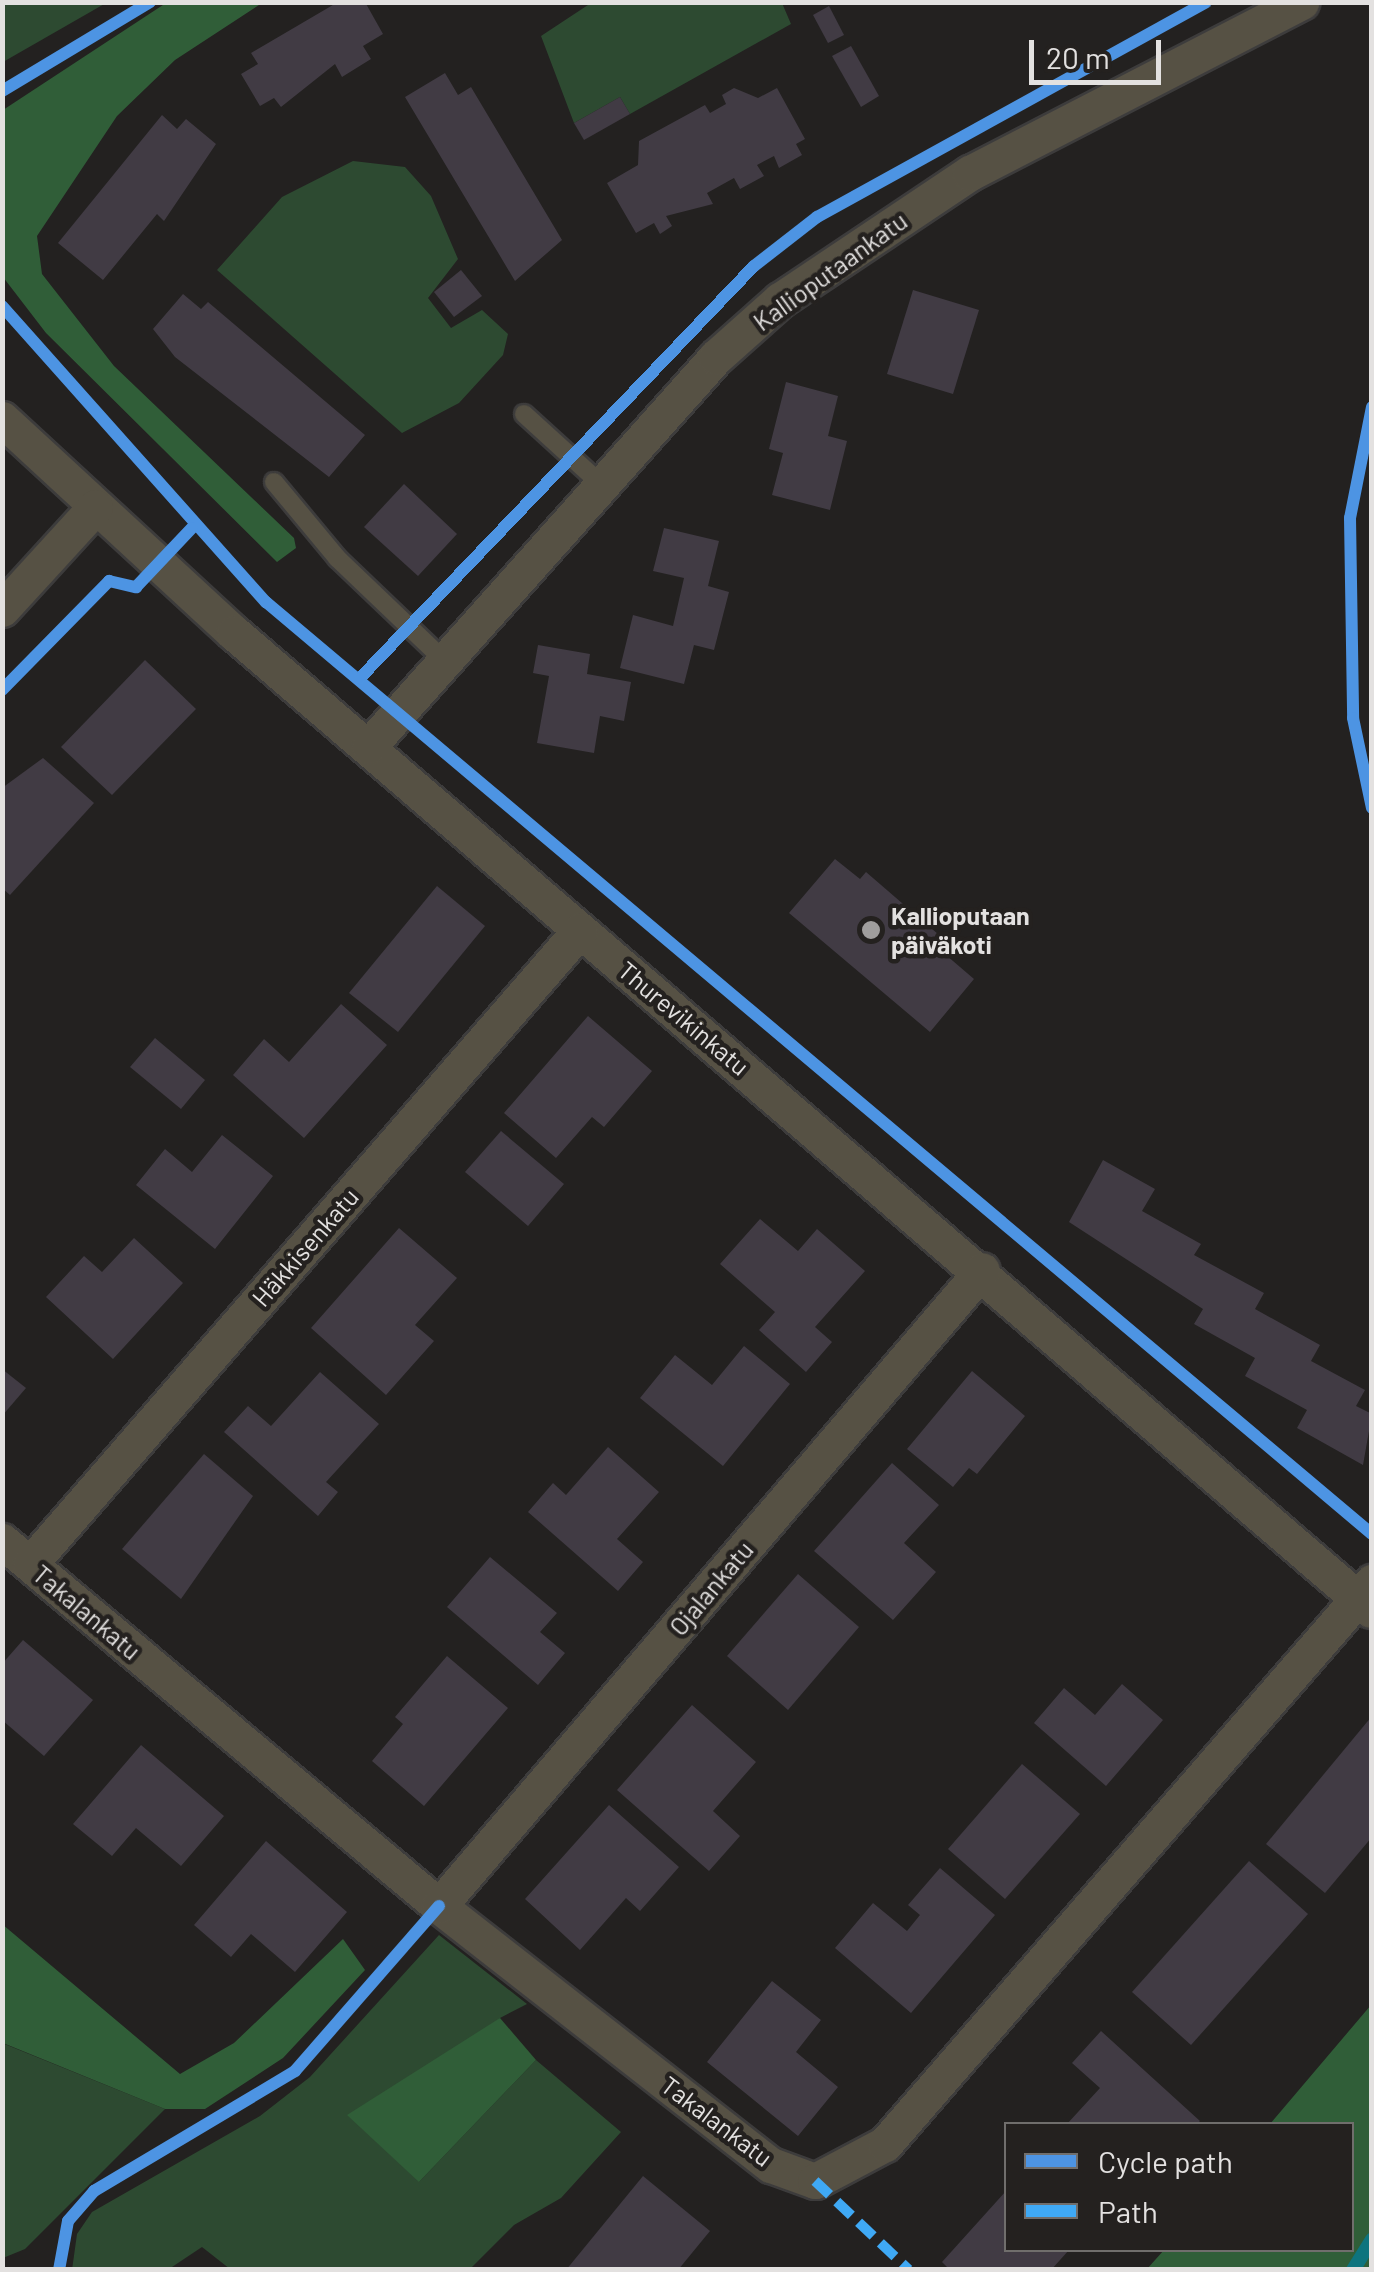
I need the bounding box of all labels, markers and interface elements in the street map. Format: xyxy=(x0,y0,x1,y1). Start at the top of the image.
scale bar xyxy=(1034,20,1166,82)
text: 20 m xyxy=(1046,39,1110,75)
street label: Kallioputaankatu xyxy=(747,205,913,337)
place label: Kallioputaan päiväkoti xyxy=(891,901,1030,960)
marker: Kallioputaan päiväkoti xyxy=(860,919,882,941)
street label: Thurevikinkatu xyxy=(613,955,755,1081)
street label: Häkkisenkatu xyxy=(246,1182,364,1312)
street label: Ojalankatu xyxy=(663,1535,759,1641)
street label: Takalankatu xyxy=(27,1558,147,1666)
street label: Takalankatu xyxy=(656,2070,778,2172)
legend xyxy=(1004,2122,1354,2252)
text: Cycle path xyxy=(1098,2143,1233,2179)
text: Path xyxy=(1098,2193,1158,2229)

